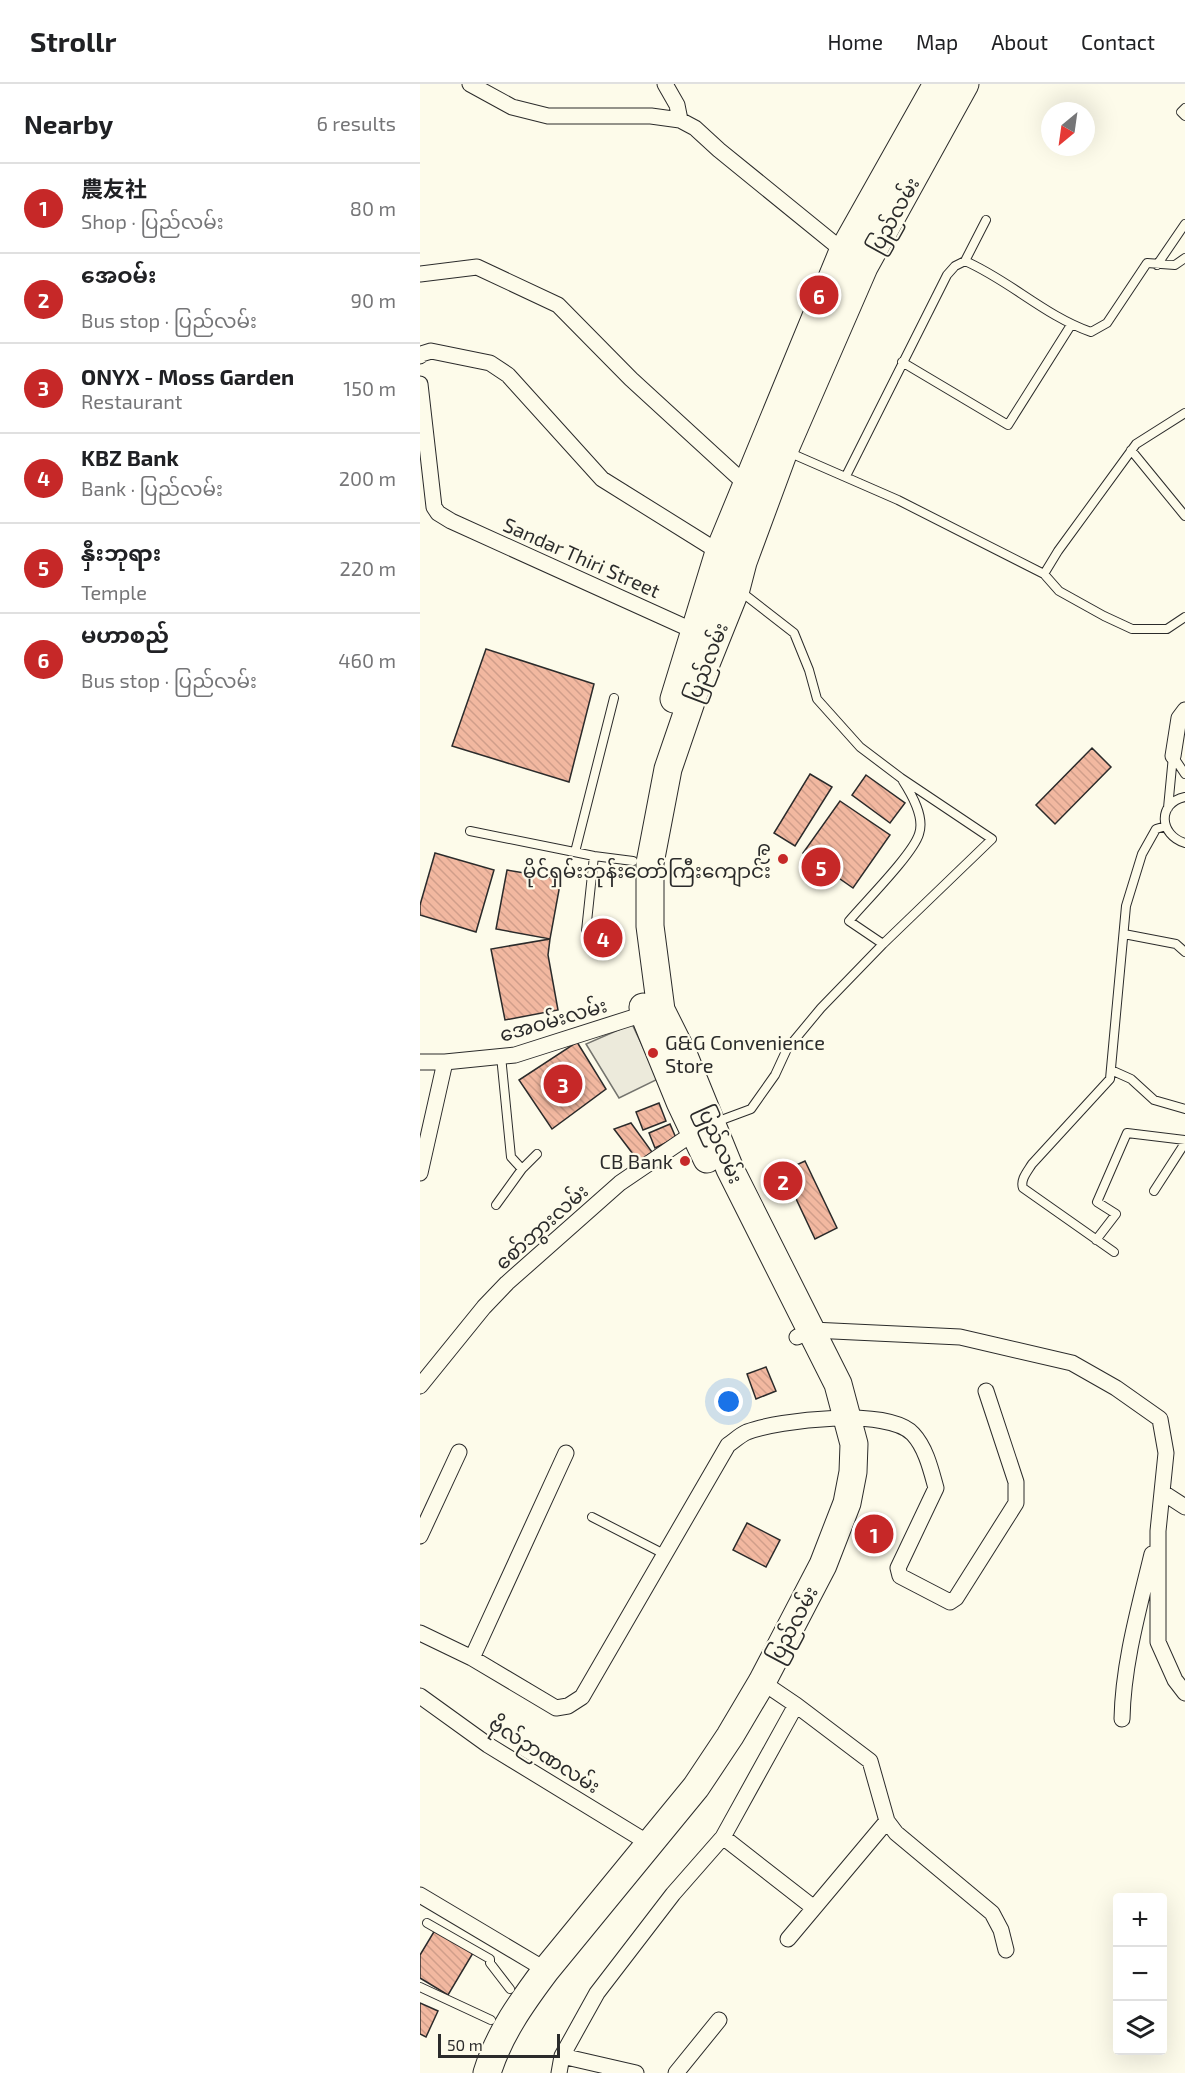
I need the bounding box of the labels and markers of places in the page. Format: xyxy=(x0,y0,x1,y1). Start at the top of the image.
pin: 6 xyxy=(800,272,838,318)
place label: ၉ မိုင်ရှမ်းဘုန်းတော်ကြီးကျောင်း xyxy=(523,835,771,888)
pin: 5 xyxy=(802,844,840,890)
marker: ၉ မိုင်ရှမ်းဘုန်းတော်ကြီးကျောင်း xyxy=(776,852,790,866)
pin: 4 xyxy=(584,916,622,960)
place label: G&G Convenience Store xyxy=(665,1030,825,1077)
marker: G&G Convenience Store xyxy=(646,1046,660,1060)
pin: 3 xyxy=(544,1062,582,1106)
place label: CB Bank xyxy=(600,1149,673,1173)
marker: CB Bank xyxy=(678,1154,692,1168)
pin: 2 xyxy=(764,1158,802,1204)
pin: 1 xyxy=(854,1512,894,1556)

